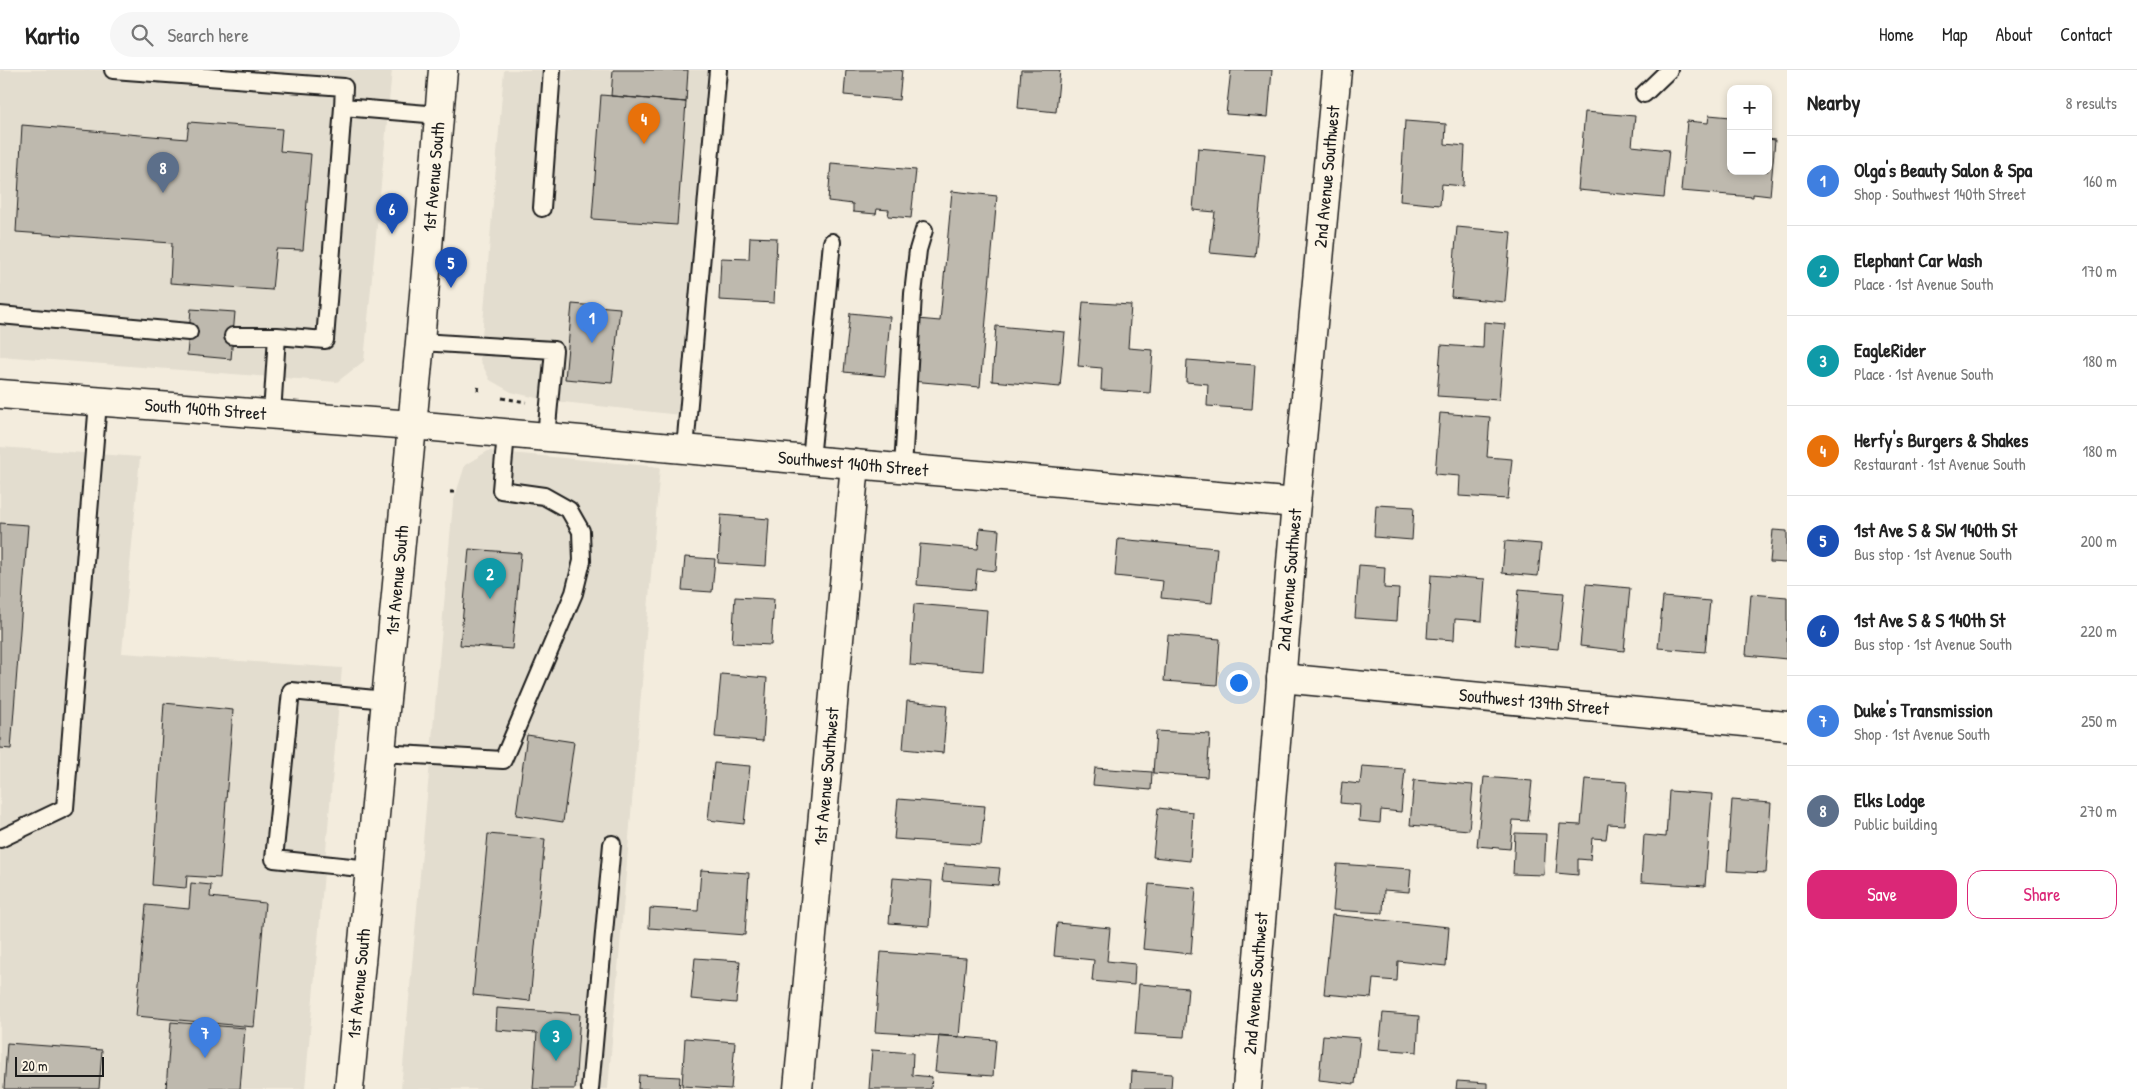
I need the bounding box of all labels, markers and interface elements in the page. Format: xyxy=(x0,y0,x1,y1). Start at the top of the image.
search box xyxy=(110,12,460,57)
text: Kartio xyxy=(25,19,80,51)
icon: search xyxy=(128,21,156,49)
text: Search here xyxy=(168,22,249,48)
text: Home xyxy=(1879,22,1914,47)
text: Map xyxy=(1942,22,1967,47)
text: About xyxy=(1995,22,2032,47)
text: Contact xyxy=(2060,22,2112,47)
map controls xyxy=(1727,85,1772,175)
button: + xyxy=(1727,85,1772,130)
text: Nearby xyxy=(1807,88,1860,117)
text: 8 results xyxy=(2065,92,2117,114)
pin: 4 xyxy=(628,103,660,144)
street label: 2nd Avenue Southwest xyxy=(1307,103,1346,249)
street label: 1st Avenue South xyxy=(416,121,451,233)
button: − xyxy=(1727,130,1772,175)
pin: 8 xyxy=(147,152,179,193)
text: Olga's Beauty Salon & Spa xyxy=(1854,157,2032,183)
text: 1 xyxy=(1820,170,1826,192)
text: 160 m xyxy=(2083,170,2117,192)
text: Shop · Southwest 140th Street xyxy=(1854,183,2026,205)
pin: 6 xyxy=(376,193,408,234)
pin: 5 xyxy=(435,247,467,288)
text: Elephant Car Wash xyxy=(1854,247,1982,273)
text: 2 xyxy=(1819,260,1827,282)
text: 170 m xyxy=(2082,260,2117,282)
text: Place · 1st Avenue South xyxy=(1854,273,1993,295)
pin: 1 xyxy=(576,302,608,343)
text: EagleRider xyxy=(1854,337,1926,363)
text: 3 xyxy=(1819,350,1827,372)
text: 180 m xyxy=(2083,350,2117,372)
text: Place · 1st Avenue South xyxy=(1854,363,1993,385)
street label: South 140th Street xyxy=(144,392,268,426)
text: Herfy's Burgers & Shakes xyxy=(1854,427,2028,453)
text: 4 xyxy=(1820,440,1826,462)
text: 180 m xyxy=(2083,440,2117,462)
street label: Southwest 140th Street xyxy=(777,444,930,483)
text: Restaurant · 1st Avenue South xyxy=(1854,453,2026,475)
street label: 2nd Avenue Southwest xyxy=(1271,507,1308,652)
text: 1st Ave S & SW 140th St xyxy=(1854,517,2017,543)
street label: 1st Avenue South xyxy=(379,524,415,636)
text: 5 xyxy=(1820,530,1826,552)
text: 200 m xyxy=(2081,530,2117,552)
text: Bus stop · 1st Avenue South xyxy=(1854,543,2012,565)
pin: 2 xyxy=(474,558,506,599)
text: 1st Ave S & S 140th St xyxy=(1854,607,2005,633)
text: 6 xyxy=(1820,620,1826,642)
text: 220 m xyxy=(2080,620,2117,642)
text: Bus stop · 1st Avenue South xyxy=(1854,633,2012,655)
your location xyxy=(1226,670,1252,696)
street label: Southwest 139th Street xyxy=(1458,682,1611,721)
text: Duke's Transmission xyxy=(1854,697,1993,723)
street label: 1st Avenue Southwest xyxy=(807,705,845,847)
text: 7 xyxy=(1819,710,1827,732)
text: 250 m xyxy=(2081,710,2117,732)
text: Shop · 1st Avenue South xyxy=(1854,723,1990,745)
text: Elks Lodge xyxy=(1854,787,1925,813)
text: 8 xyxy=(1820,800,1826,822)
text: 270 m xyxy=(2080,800,2117,822)
text: Public building xyxy=(1854,813,1937,835)
button: Save xyxy=(1807,870,1957,919)
button: Share xyxy=(1967,870,2117,919)
street label: 2nd Avenue Southwest xyxy=(1237,910,1274,1055)
street label: 1st Avenue South xyxy=(341,927,376,1039)
pin: 7 xyxy=(189,1017,221,1058)
pin: 3 xyxy=(540,1020,572,1061)
scale bar xyxy=(15,1054,104,1077)
text: 20 m xyxy=(22,1056,48,1075)

